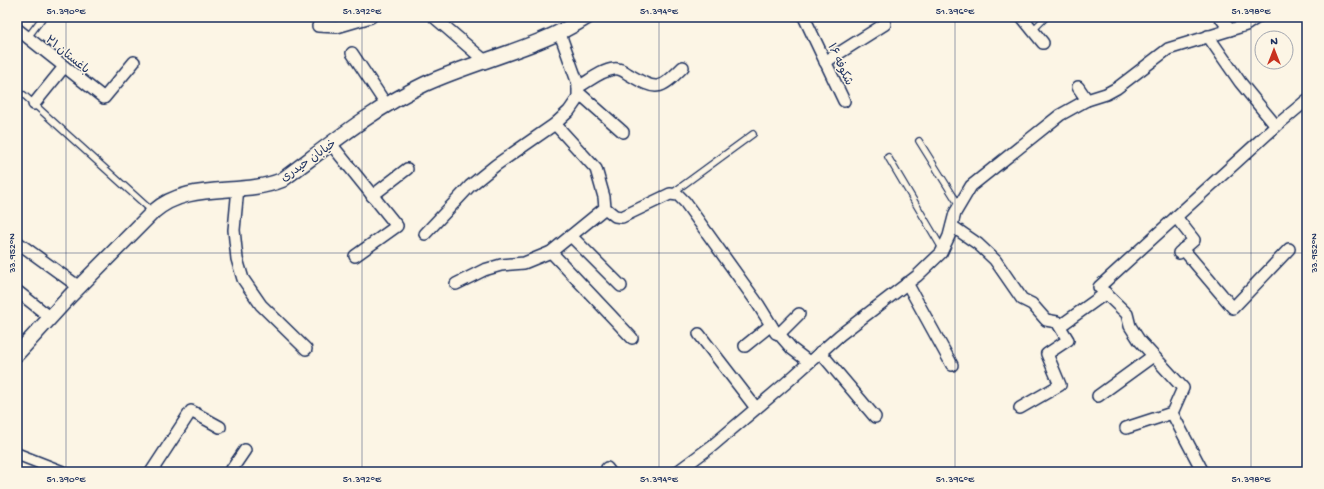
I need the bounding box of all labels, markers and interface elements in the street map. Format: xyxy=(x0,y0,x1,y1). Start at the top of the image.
text: 51.390°E xyxy=(46,6,86,18)
text: 51.392°E xyxy=(343,6,382,18)
text: 51.394°E xyxy=(640,6,679,18)
text: 51.396°E xyxy=(936,6,975,18)
text: 51.398°E xyxy=(1232,6,1271,18)
north arrow xyxy=(1254,30,1294,70)
street label: باغستان ۲۱ xyxy=(42,33,92,78)
text: N xyxy=(1270,36,1278,48)
street label: شکوفه ۱۶ xyxy=(823,41,856,88)
street label: خیابان حیدری xyxy=(278,137,340,186)
text: 33.952°N xyxy=(7,233,19,274)
text: 33.952°N xyxy=(1309,233,1321,274)
text: 51.390°E xyxy=(46,474,86,486)
text: 51.392°E xyxy=(343,474,382,486)
text: 51.394°E xyxy=(640,474,679,486)
text: 51.396°E xyxy=(936,474,975,486)
text: 51.398°E xyxy=(1232,474,1271,486)

